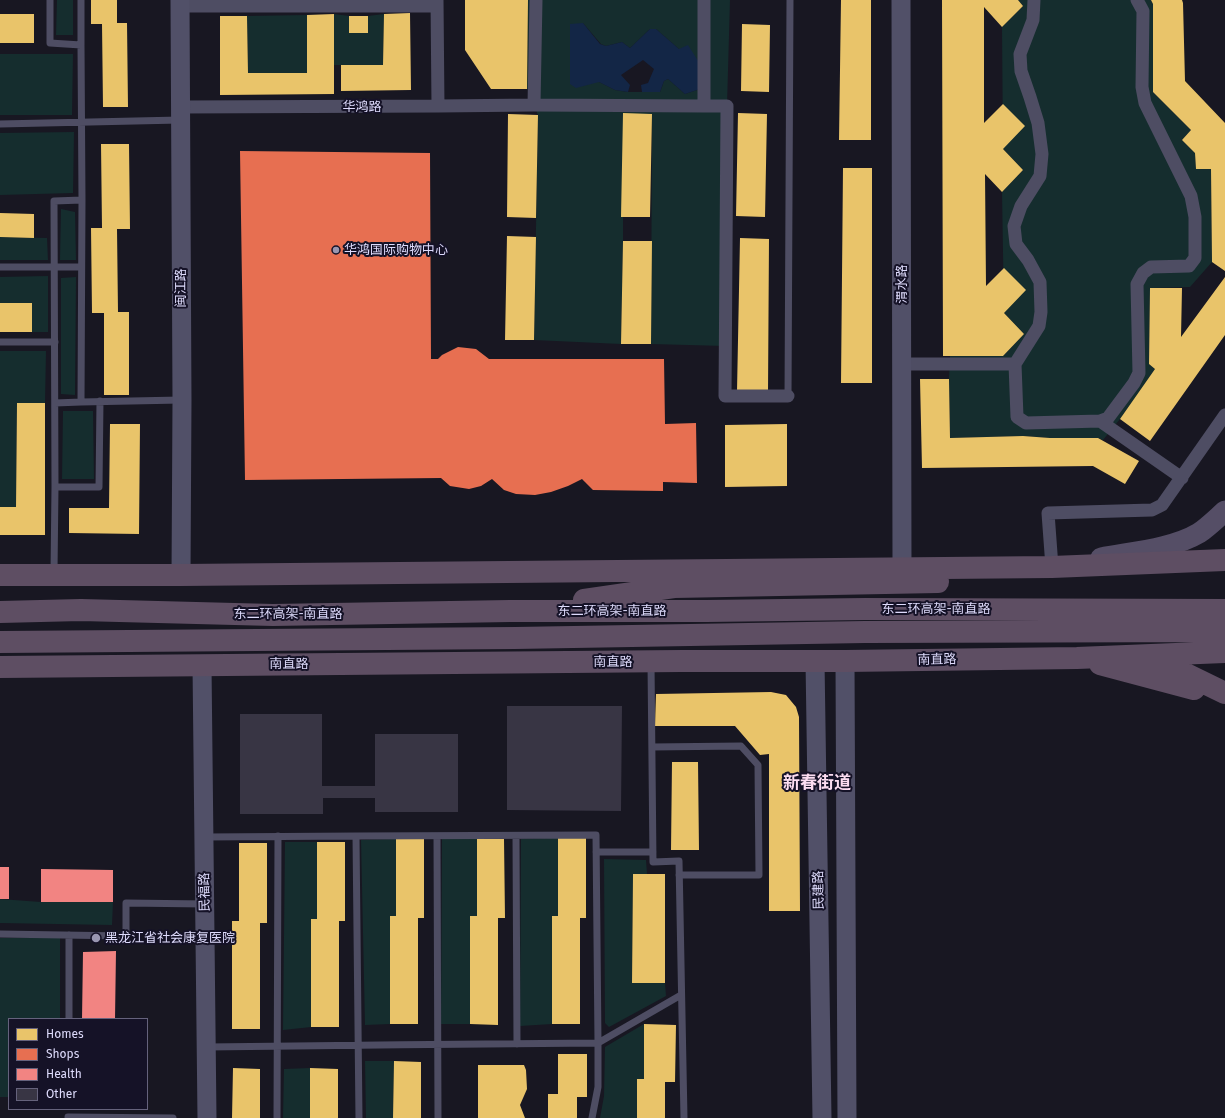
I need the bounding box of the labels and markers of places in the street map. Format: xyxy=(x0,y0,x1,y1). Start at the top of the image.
place label: 华鸿国际购物中心 xyxy=(344,242,448,258)
marker: 华鸿国际购物中心 xyxy=(331,245,341,255)
place label: 黑龙江省社会康复医院 xyxy=(105,930,235,946)
marker: 黑龙江省社会康复医院 xyxy=(90,932,102,944)

